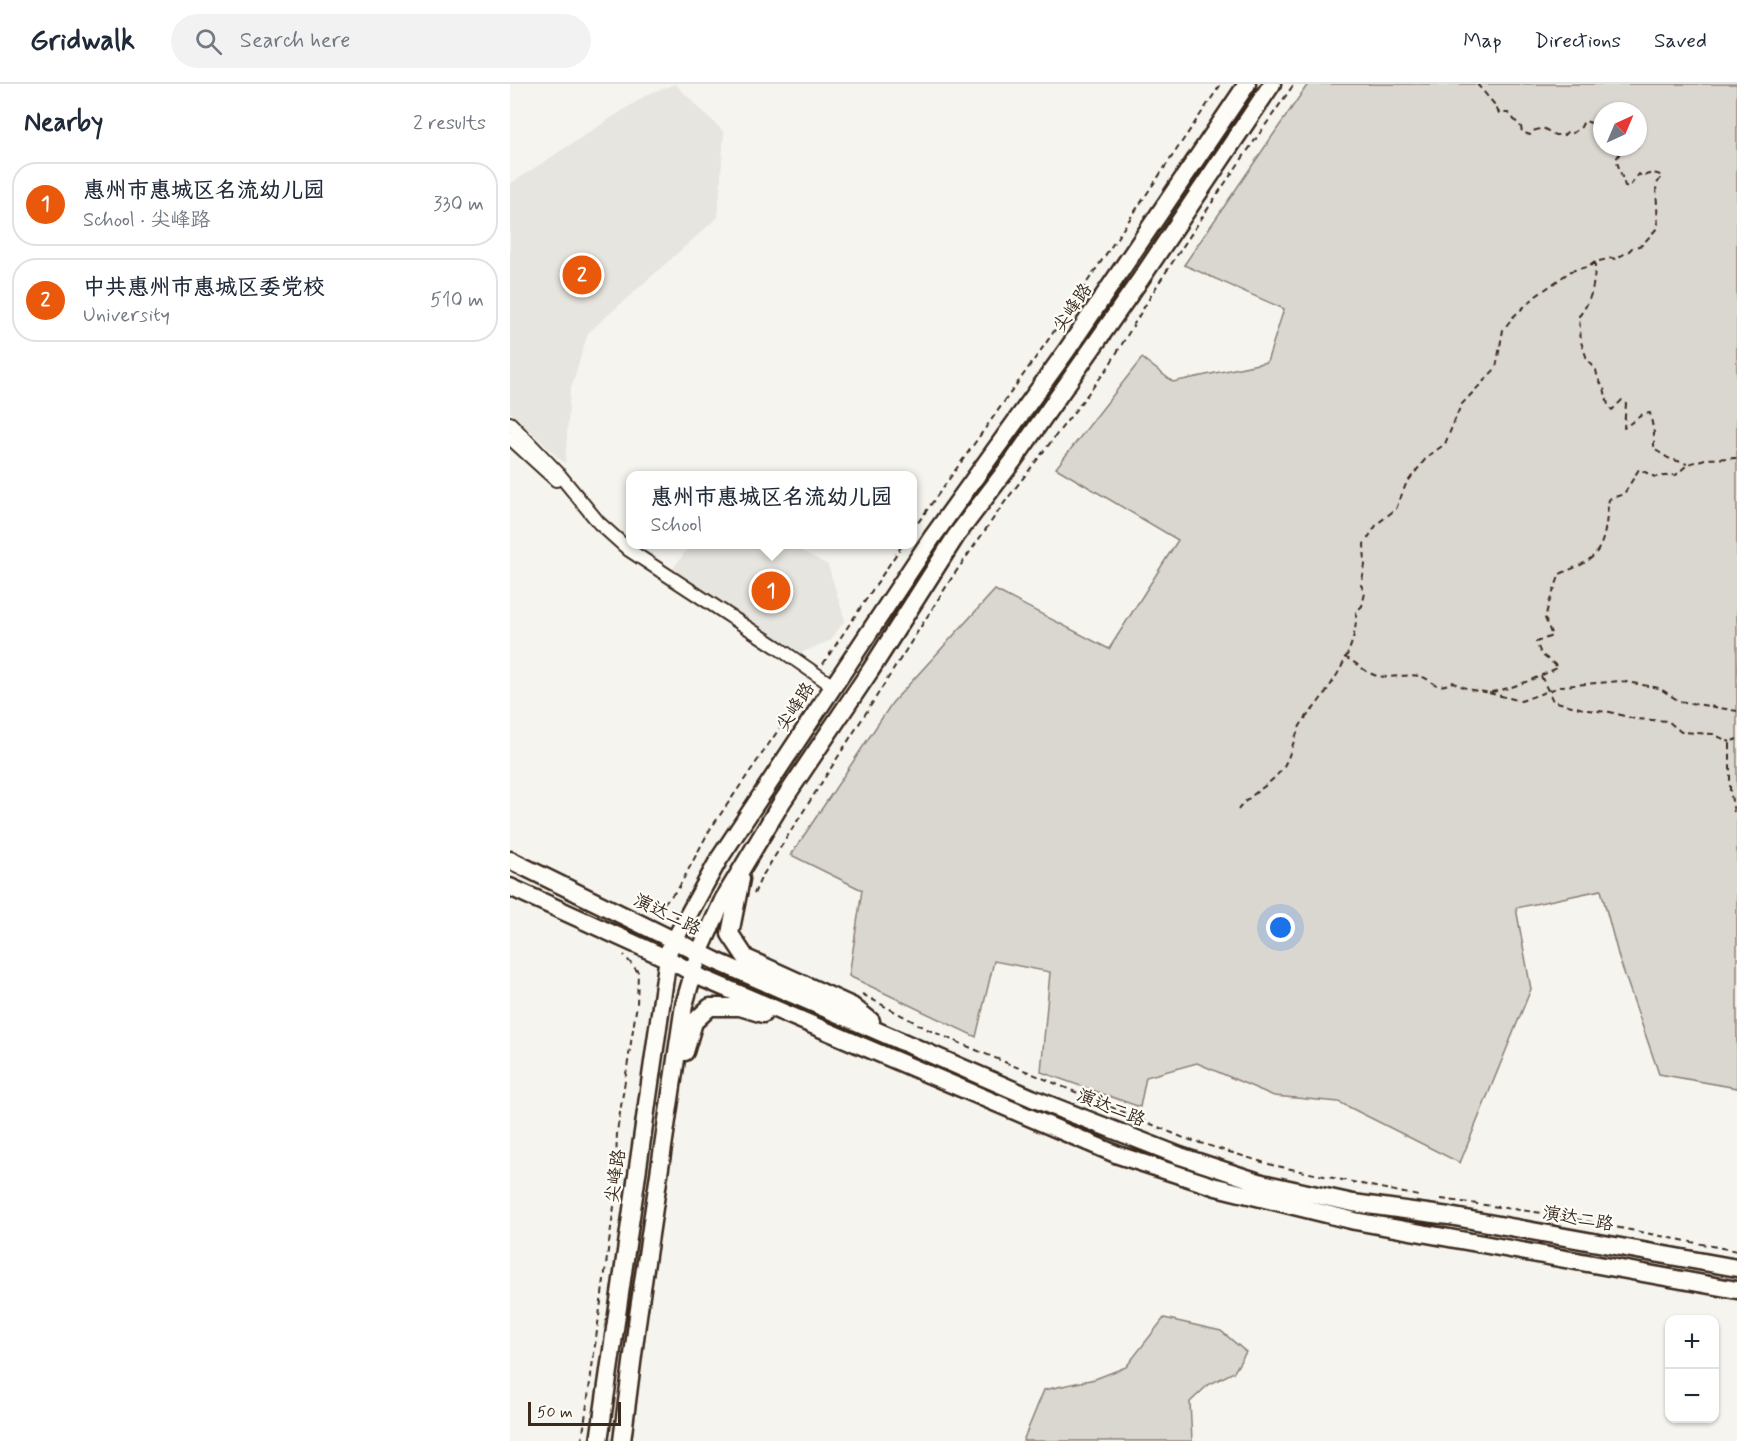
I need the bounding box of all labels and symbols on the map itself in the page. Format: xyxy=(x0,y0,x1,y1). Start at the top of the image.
north arrow xyxy=(1593,102,1647,156)
pin: 2 xyxy=(562,252,602,297)
street label: 尖峰路 xyxy=(1048,279,1098,337)
pin: 1 xyxy=(752,568,790,614)
street label: 尖峰路 xyxy=(771,678,821,736)
street label: 演达二路 xyxy=(629,888,705,942)
your location xyxy=(1266,913,1295,942)
street label: 演达二路 xyxy=(1073,1083,1149,1133)
street label: 尖峰路 xyxy=(600,1148,632,1204)
street label: 演达二路 xyxy=(1540,1201,1616,1237)
scale bar xyxy=(528,1399,621,1426)

